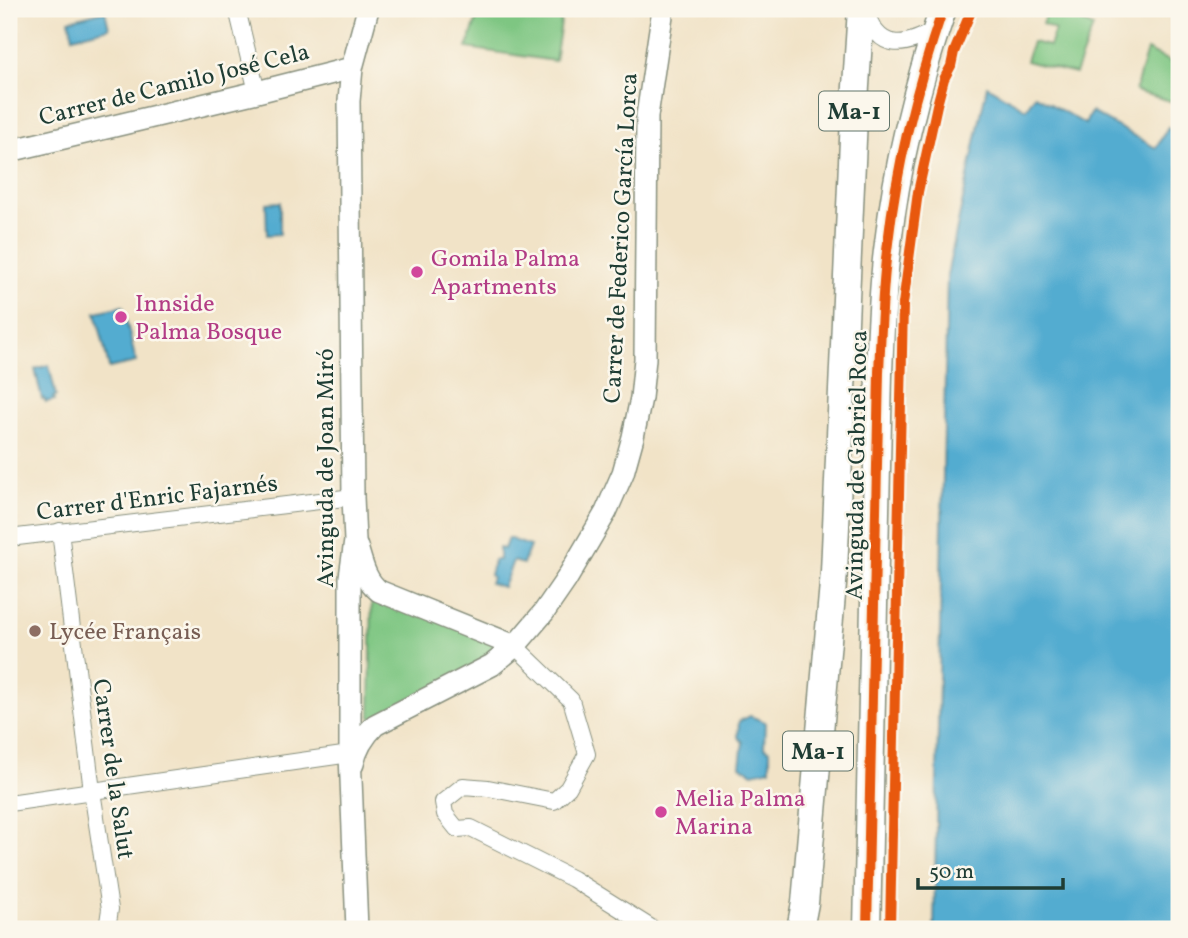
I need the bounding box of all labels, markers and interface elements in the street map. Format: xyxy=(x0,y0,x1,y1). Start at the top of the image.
street label: Carrer de Camilo José Cela xyxy=(36,36,313,136)
street label: Carrer de Federico García Lorca xyxy=(596,72,648,404)
road number: Ma-1 xyxy=(819,92,889,130)
place label: Gomila Palma Apartments xyxy=(431,243,580,305)
marker: Gomila Palma Apartments xyxy=(409,264,425,280)
place label: Innside Palma Bosque xyxy=(135,288,282,350)
marker: Innside Palma Bosque xyxy=(113,309,129,325)
street label: Avinguda de Gabriel Roca xyxy=(839,330,877,600)
street label: Avinguda de Joan Miró xyxy=(310,348,344,588)
street label: Carrer d'Enric Fajarnés xyxy=(35,467,280,531)
place label: Lycée Français xyxy=(49,616,201,650)
marker: Lycée Français xyxy=(27,623,43,639)
street label: Carrer de la Salut xyxy=(83,677,142,862)
road number: Ma-1 xyxy=(783,732,853,771)
place label: Melia Palma Marina xyxy=(675,783,806,845)
marker: Melia Palma Marina xyxy=(653,804,669,820)
scale bar xyxy=(918,847,1064,891)
text: 50 m xyxy=(929,858,974,887)

